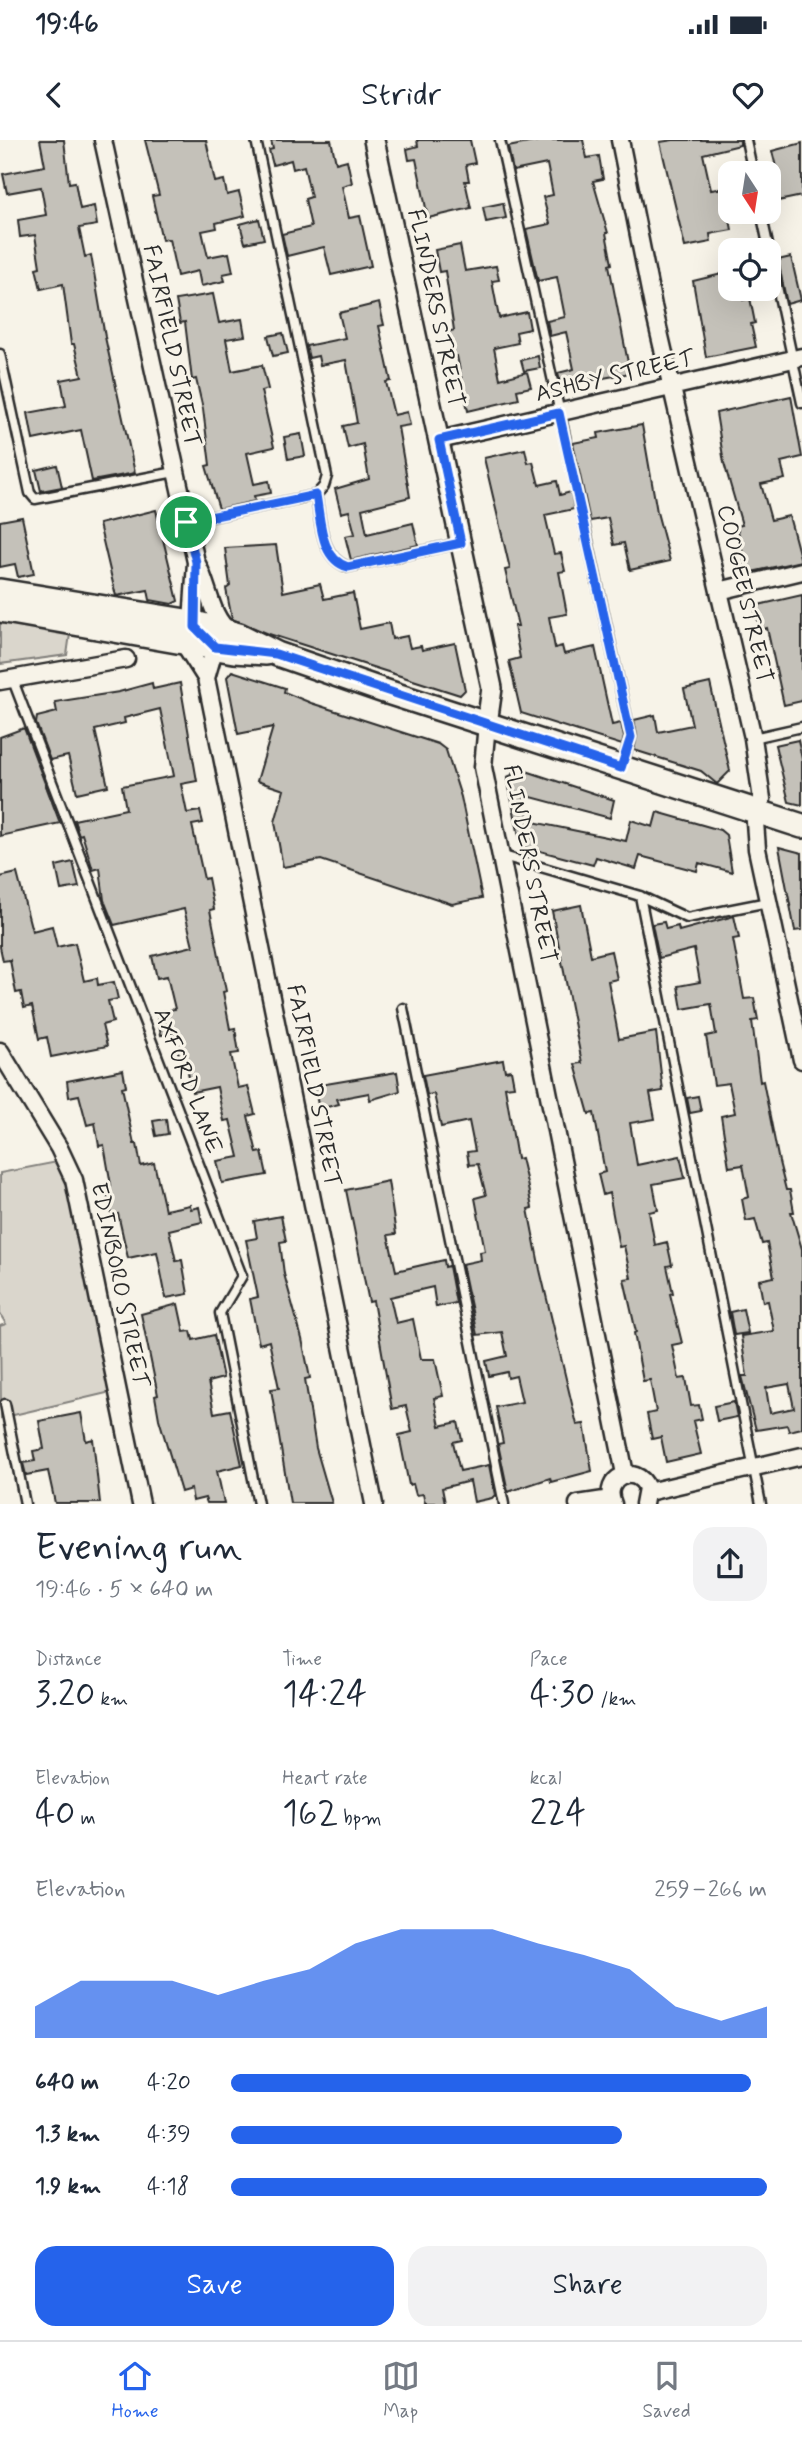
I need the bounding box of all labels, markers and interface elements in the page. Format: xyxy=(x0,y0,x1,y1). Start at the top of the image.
text: 19:46 xyxy=(35,8,99,42)
text: Stridr xyxy=(361,74,441,116)
icon: back xyxy=(35,76,73,114)
icon: heart xyxy=(729,76,767,114)
north arrow xyxy=(718,161,780,224)
map controls xyxy=(718,161,781,301)
street label: FLINDERS STREET xyxy=(399,206,471,410)
button: locate xyxy=(718,238,781,301)
street label: FAIRFIELD STREET xyxy=(135,242,207,450)
street label: ASHBY STREET xyxy=(532,344,699,410)
pin xyxy=(156,492,216,552)
street label: COOGEE STREET xyxy=(709,502,779,686)
icon: arrive xyxy=(167,503,205,541)
street label: FLINDERS STREET xyxy=(495,762,563,966)
street label: FAIRFIELD STREET xyxy=(279,982,347,1190)
street label: AXFORD LANE xyxy=(145,1004,229,1158)
street label: EDINBORO STREET xyxy=(83,1180,156,1391)
text: Evening run xyxy=(35,1524,242,1573)
button: share xyxy=(693,1527,767,1601)
text: 19:46 · 5 × 640 m xyxy=(35,1575,213,1605)
text: Distance xyxy=(35,1647,102,1672)
text: Time xyxy=(282,1647,322,1672)
text: Pace xyxy=(530,1647,567,1672)
text: 3.20 xyxy=(35,1672,95,1718)
text: 14:24 xyxy=(282,1672,367,1718)
text: 4:30 xyxy=(530,1672,595,1718)
text: km xyxy=(95,1687,128,1712)
text: /km xyxy=(595,1687,636,1712)
text: Elevation xyxy=(35,1766,110,1791)
text: Heart rate xyxy=(282,1766,368,1791)
text: kcal xyxy=(530,1766,562,1791)
text: 40 xyxy=(35,1791,75,1837)
text: 162 xyxy=(282,1791,338,1837)
text: 224 xyxy=(530,1791,586,1837)
text: m xyxy=(75,1806,96,1831)
text: bpm xyxy=(338,1806,382,1831)
text: Elevation xyxy=(35,1875,126,1905)
text: 259–266 m xyxy=(654,1875,767,1905)
text: 640 m xyxy=(35,2068,99,2098)
text: 4:20 xyxy=(147,2068,191,2098)
text: 1.3 km xyxy=(35,2120,100,2150)
text: 4:39 xyxy=(147,2120,191,2150)
text: 1.9 km xyxy=(35,2172,101,2202)
text: 4:18 xyxy=(147,2172,189,2202)
button: Save xyxy=(35,2246,394,2326)
button: Share xyxy=(408,2246,767,2326)
tab: Home xyxy=(111,2357,159,2424)
tab: Map xyxy=(382,2357,420,2424)
tab: Saved xyxy=(643,2357,691,2424)

